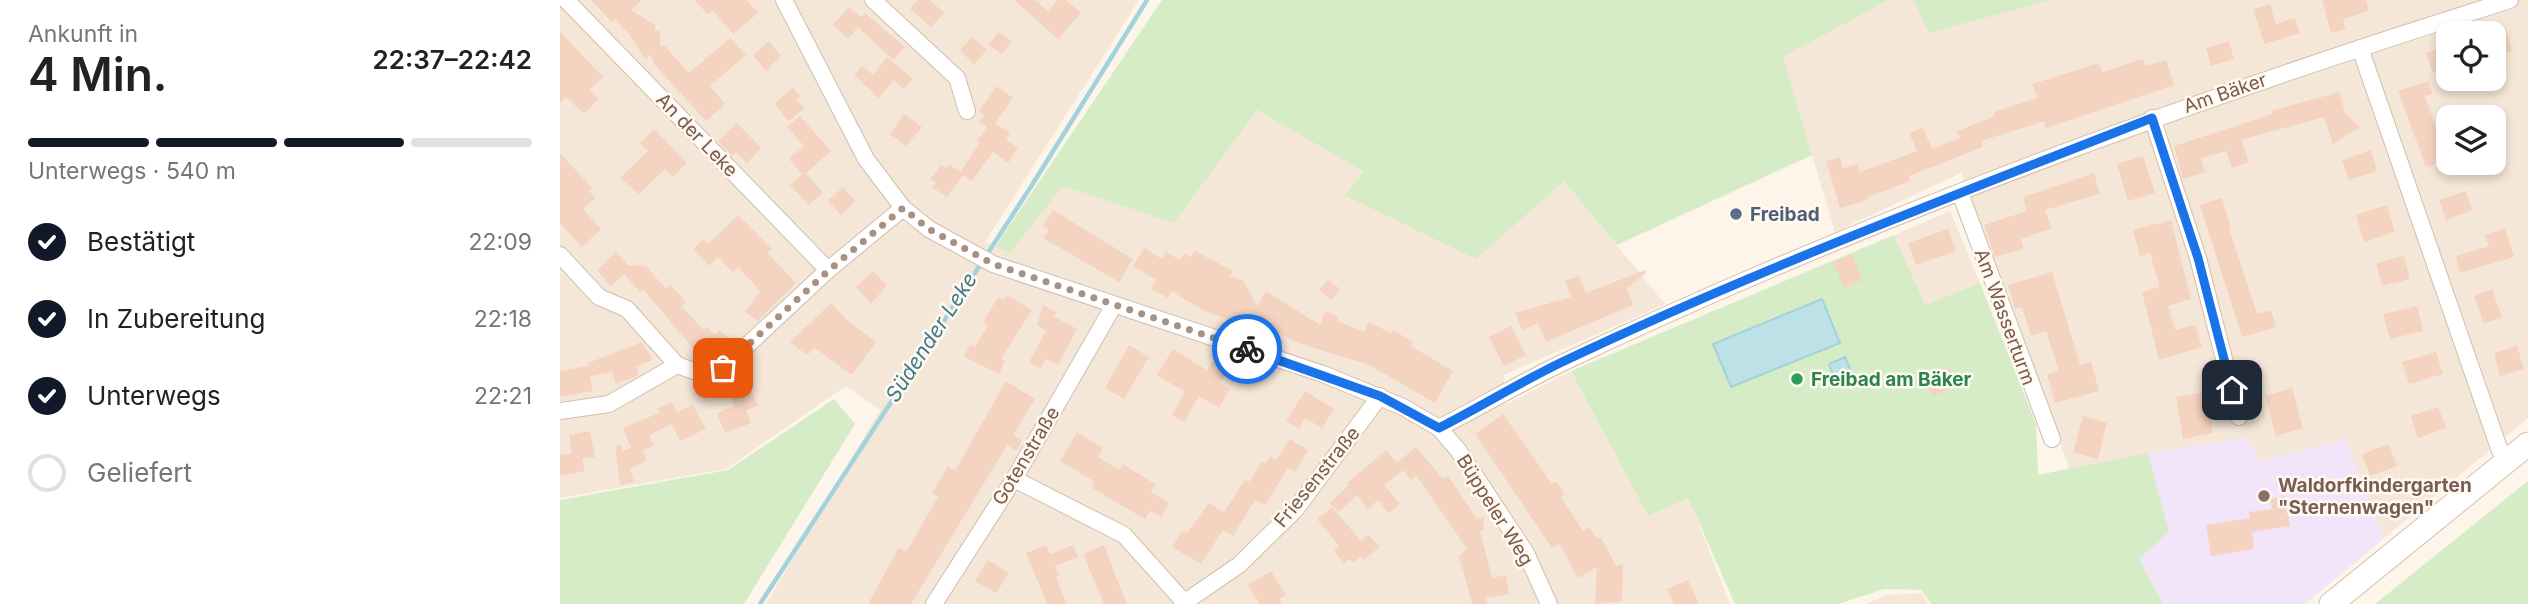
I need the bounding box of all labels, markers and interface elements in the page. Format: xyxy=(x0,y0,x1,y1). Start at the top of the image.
text: Ankunft in xyxy=(28,20,138,48)
map controls xyxy=(2436,21,2506,175)
button: locate xyxy=(2436,21,2506,91)
text: 22:37–22:42 xyxy=(373,44,532,75)
text: 4 Min. xyxy=(28,46,168,102)
street label: Am Bäker xyxy=(2180,68,2270,118)
street label: An der Leke xyxy=(651,88,743,182)
button: layers xyxy=(2436,105,2506,175)
text: Unterwegs · 540 m xyxy=(28,157,236,185)
place label: Freibad xyxy=(1750,203,1820,226)
marker: Freibad xyxy=(1728,206,1744,222)
icon: check xyxy=(28,223,66,261)
text: Bestätigt xyxy=(87,226,195,257)
text: 22:09 xyxy=(469,228,532,256)
street label: Am Wasserturm xyxy=(1970,246,2040,388)
water label: Südender Leke xyxy=(880,268,982,406)
icon: check xyxy=(28,300,66,338)
text: In Zubereitung xyxy=(87,303,265,334)
text: 22:18 xyxy=(474,305,532,333)
courier xyxy=(1212,314,1282,384)
icon: bike xyxy=(1228,330,1266,368)
pin xyxy=(693,338,753,398)
icon: bag xyxy=(704,349,742,387)
pin xyxy=(2202,360,2262,420)
place label: Freibad am Bäker xyxy=(1811,368,1972,391)
marker: Freibad am Bäker xyxy=(1789,371,1805,387)
icon: home xyxy=(2213,371,2251,409)
icon: check xyxy=(28,377,66,415)
text: Unterwegs xyxy=(87,380,221,411)
text: 22:21 xyxy=(474,382,532,410)
street label: Gotenstraße xyxy=(988,403,1064,509)
street label: Friesenstraße xyxy=(1269,422,1365,532)
street label: Büppeler Weg xyxy=(1452,450,1538,570)
text: Geliefert xyxy=(87,457,192,488)
place label: Waldorfkindergarten "Sternenwagen" xyxy=(2278,474,2472,519)
marker: Waldorfkindergarten "Sternenwagen" xyxy=(2256,488,2272,504)

